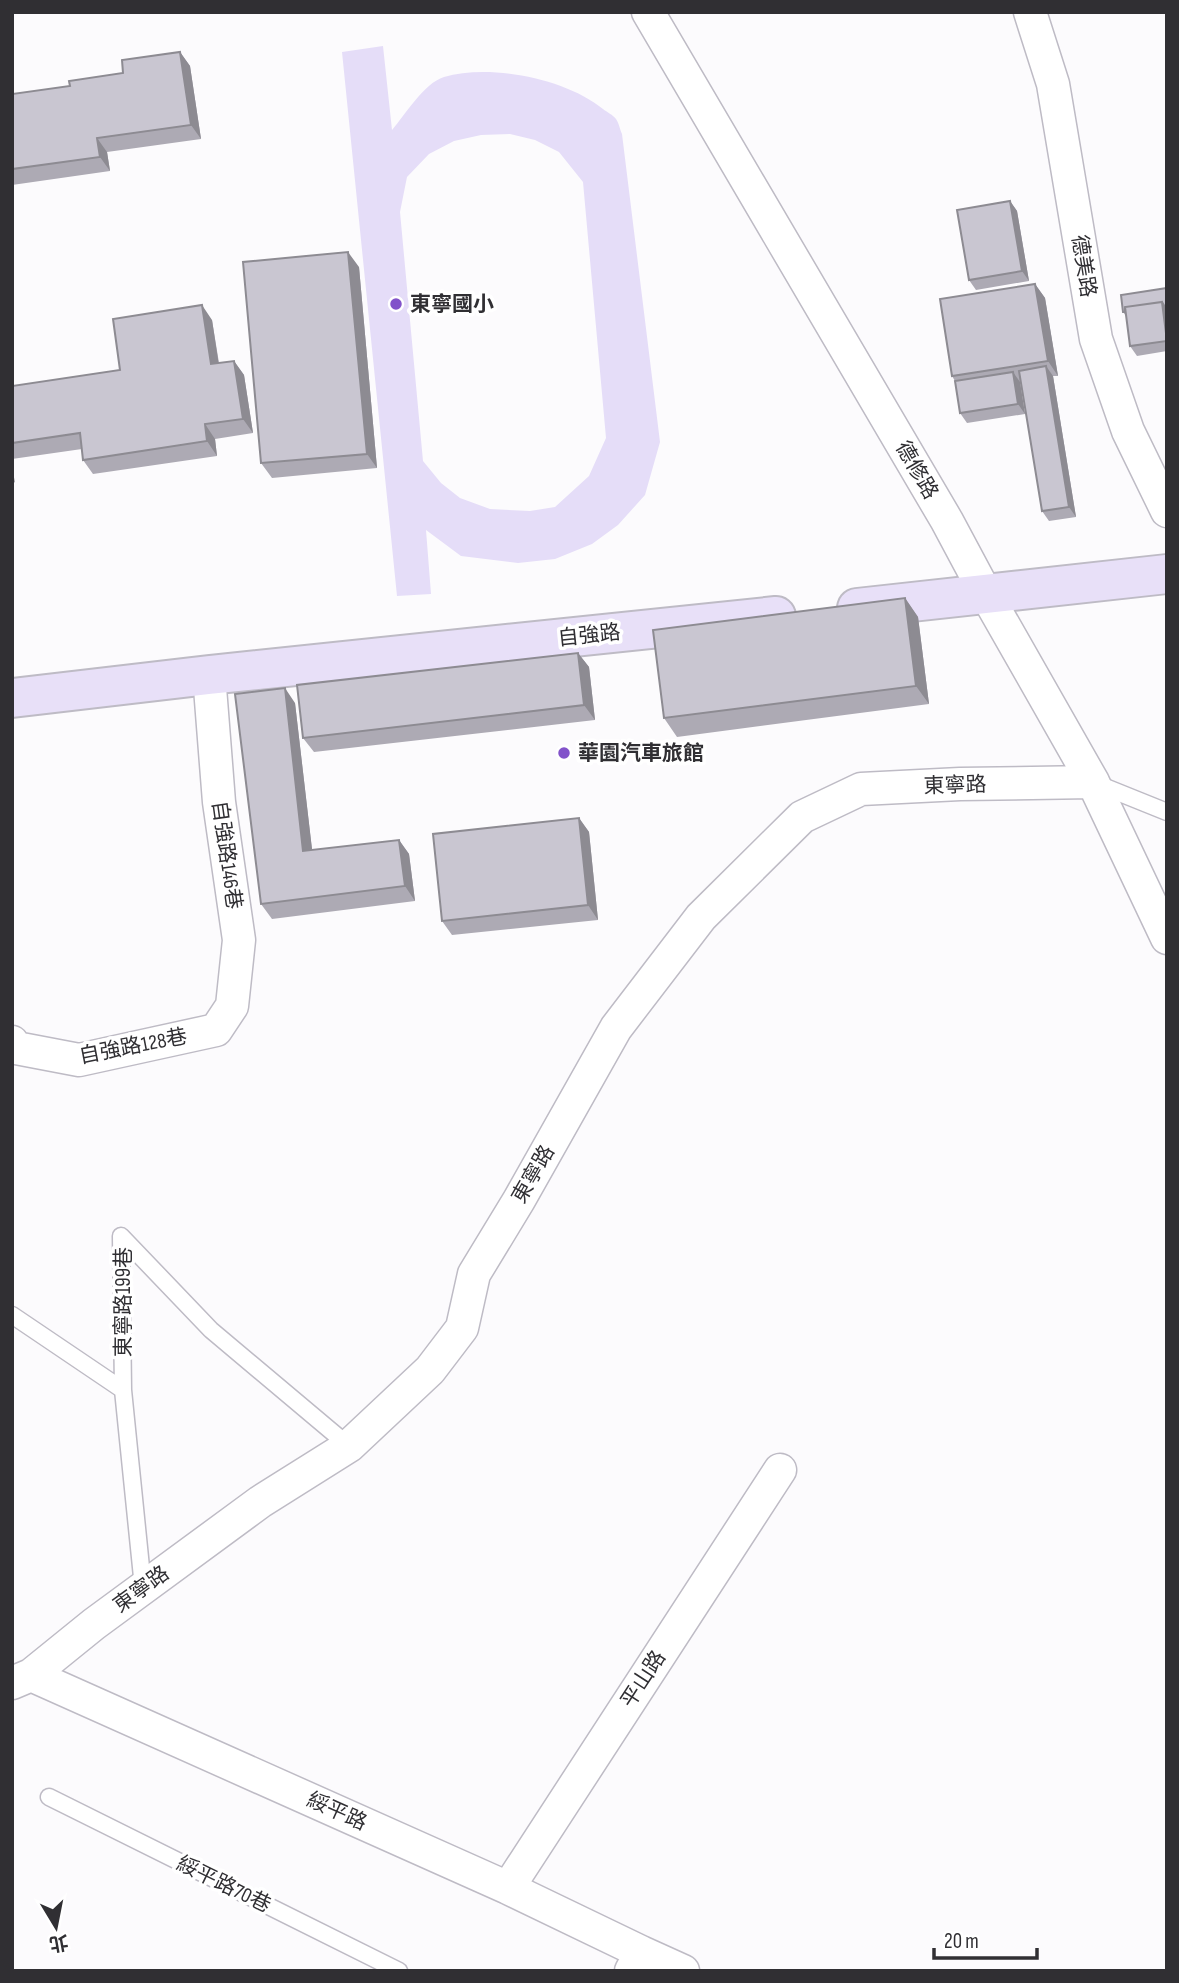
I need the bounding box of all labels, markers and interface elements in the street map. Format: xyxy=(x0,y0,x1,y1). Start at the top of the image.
street label: 德美路 xyxy=(1066,233,1101,299)
place label: 東寧國小 xyxy=(410,292,494,317)
marker: 東寧國小 xyxy=(388,296,404,312)
street label: 德修路 xyxy=(890,437,943,504)
street label: 自強路 xyxy=(556,620,622,651)
place label: 華園汽車旅館 xyxy=(578,741,704,766)
marker: 華園汽車旅館 xyxy=(556,745,572,761)
street label: 東寧路 xyxy=(923,772,987,799)
street label: 自強路146巷 xyxy=(207,799,246,911)
street label: 自強路128巷 xyxy=(77,1024,189,1069)
street label: 東寧路 xyxy=(507,1141,560,1208)
street label: 東寧路199巷 xyxy=(111,1247,136,1357)
street label: 東寧路 xyxy=(108,1561,174,1618)
street label: 平山路 xyxy=(616,1646,671,1712)
street label: 綏平路 xyxy=(303,1787,371,1836)
street label: 綏平路70巷 xyxy=(173,1851,275,1918)
north arrow xyxy=(21,1892,91,1962)
scale bar xyxy=(934,1916,1037,1960)
text: 北 xyxy=(47,1929,70,1955)
text: 20 m xyxy=(944,1929,979,1954)

